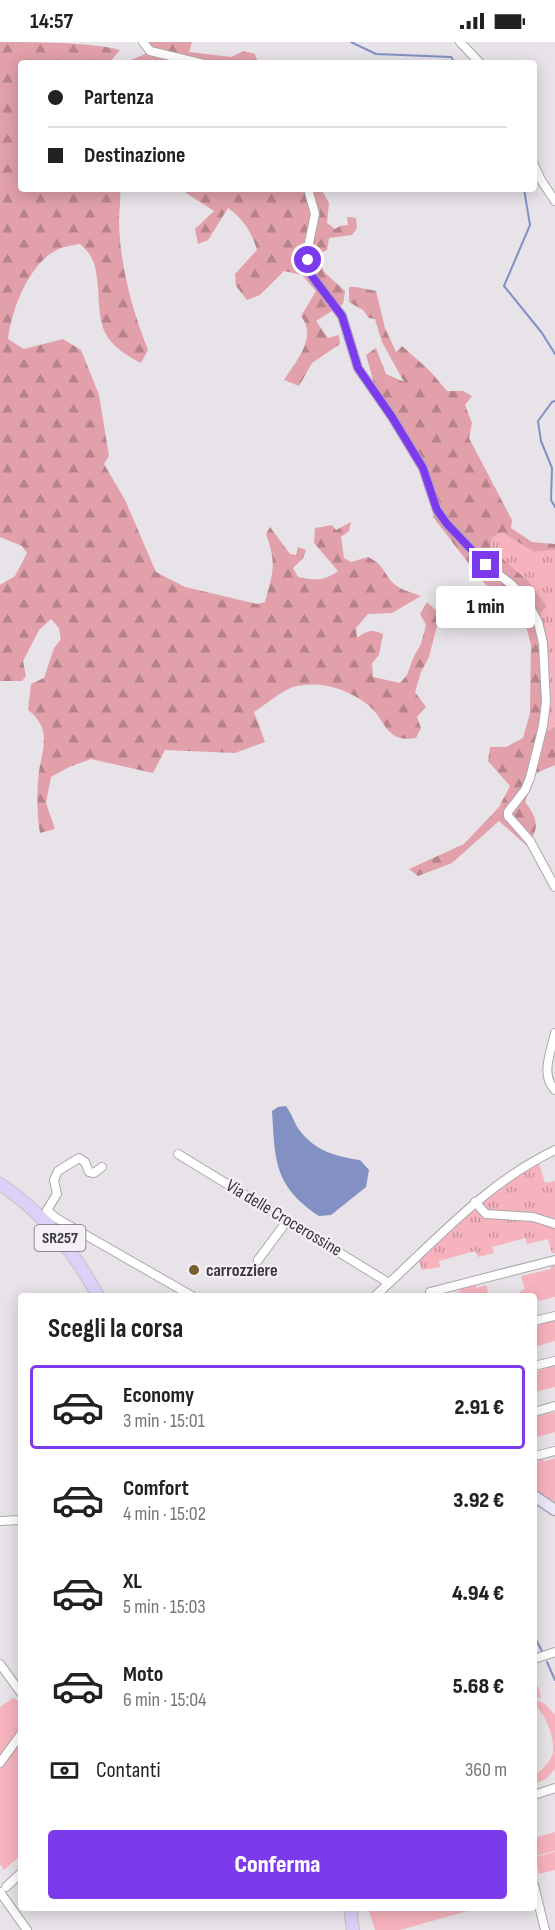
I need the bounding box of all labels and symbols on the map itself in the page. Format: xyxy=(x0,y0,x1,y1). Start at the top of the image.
route start xyxy=(294,246,321,273)
route end xyxy=(472,551,499,578)
callout: 1 min xyxy=(436,586,536,628)
street label: Via delle Crocerossine xyxy=(222,1175,346,1261)
road number: SR257 xyxy=(34,1225,86,1251)
place label: carrozziere xyxy=(206,1260,278,1281)
marker: carrozziere xyxy=(187,1263,201,1277)

